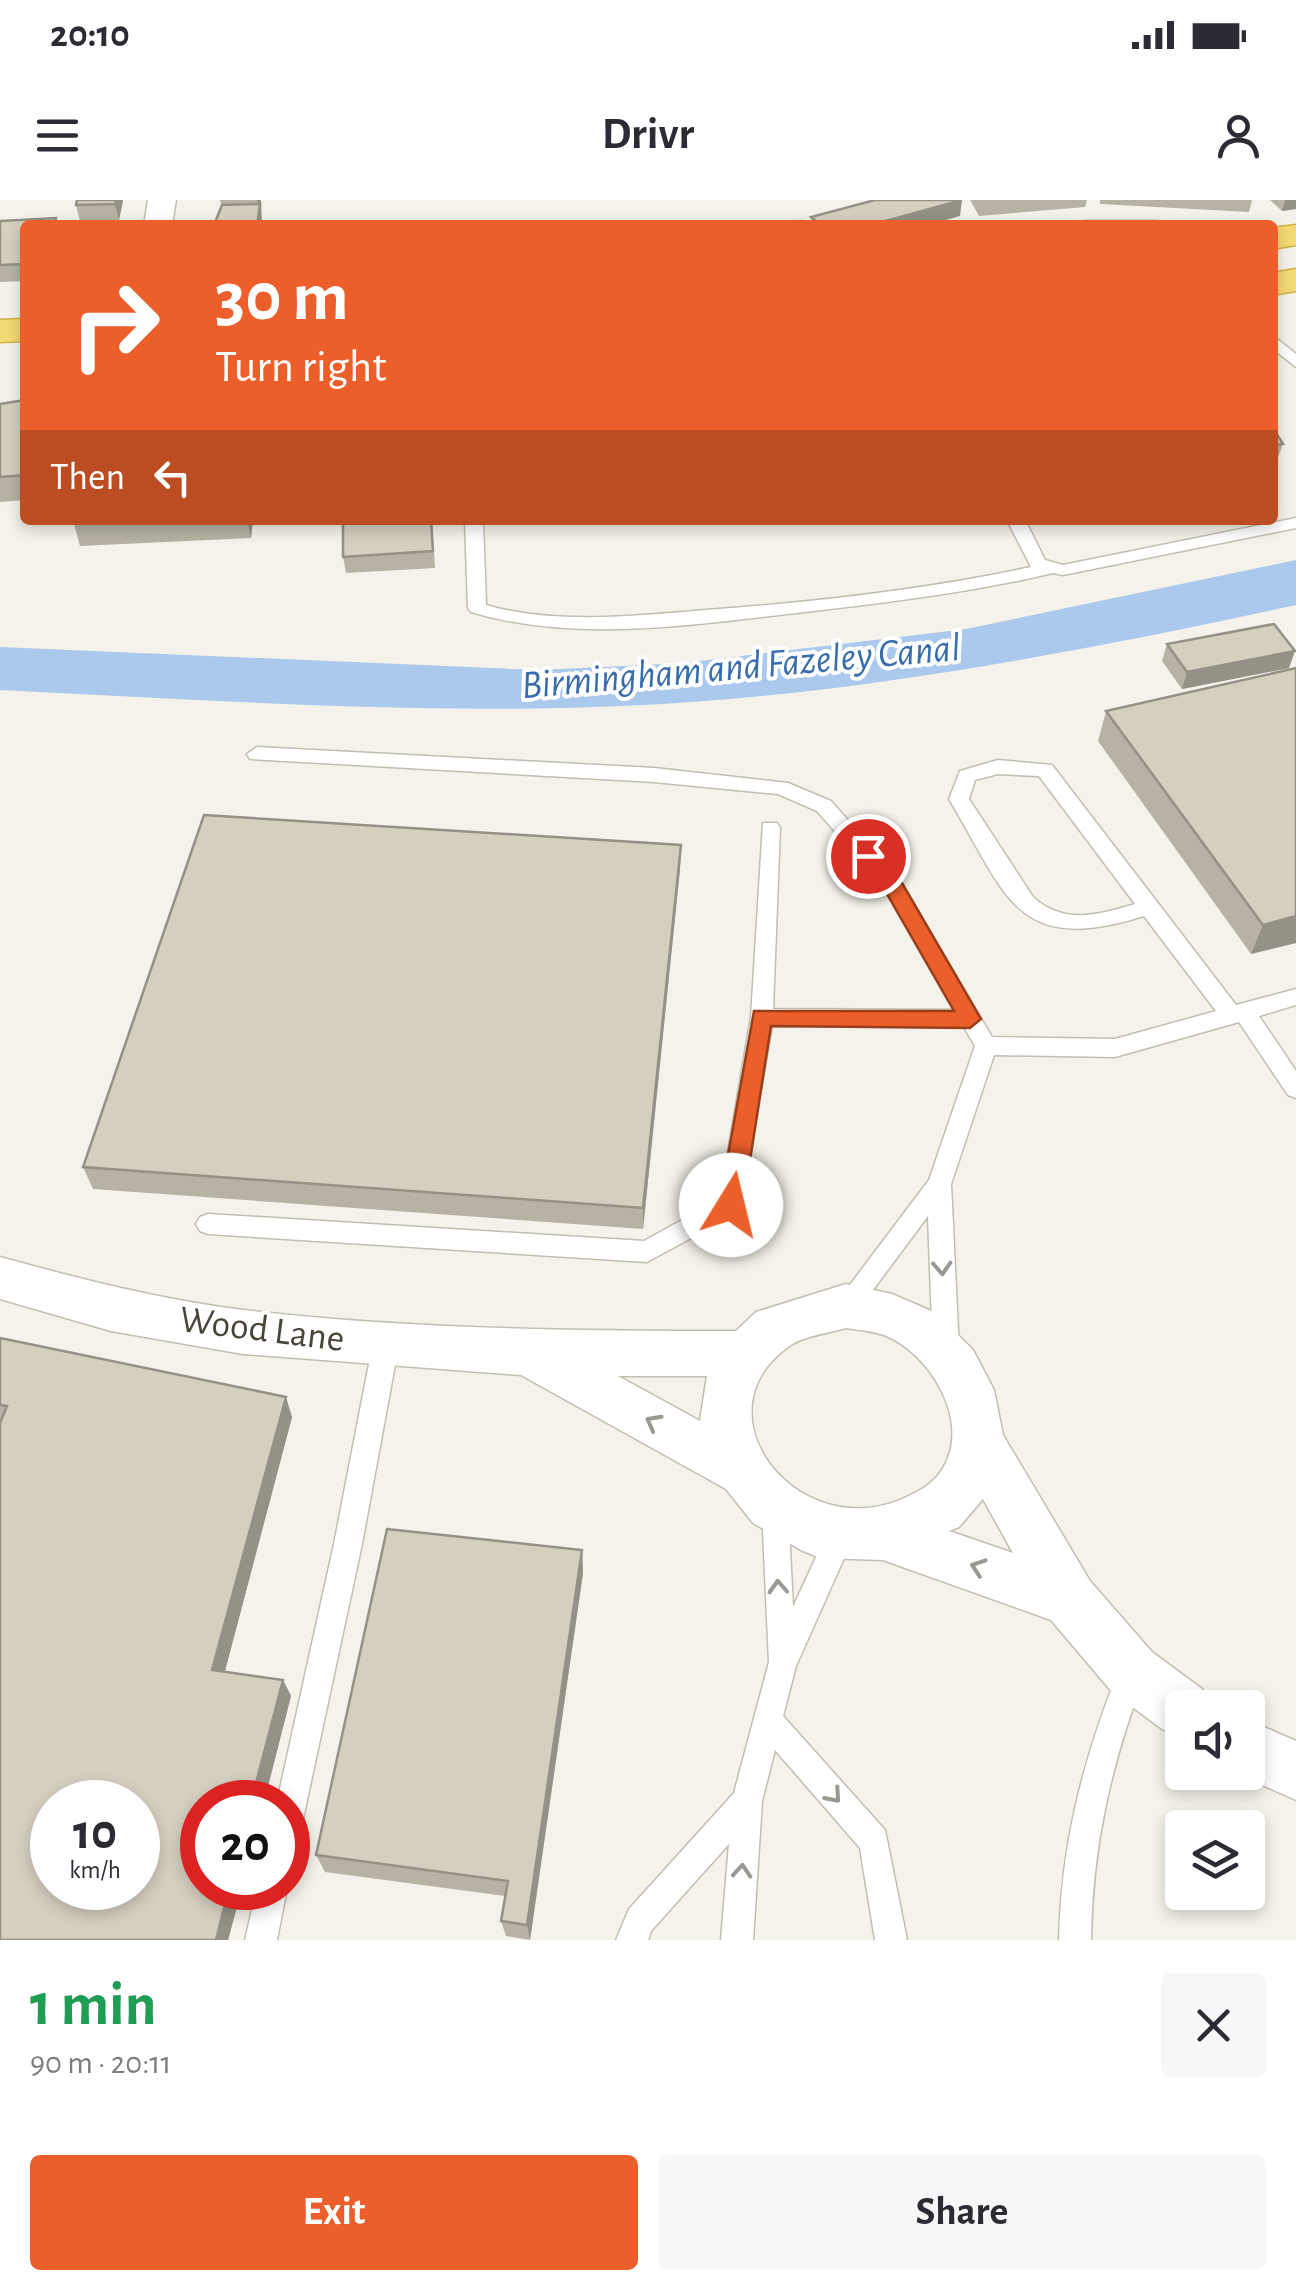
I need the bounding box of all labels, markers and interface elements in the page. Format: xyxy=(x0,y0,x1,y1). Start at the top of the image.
text: 20:10 xyxy=(50,16,130,54)
icon: menu xyxy=(30,108,85,163)
icon: person xyxy=(1211,108,1266,163)
text: Drivr xyxy=(602,112,694,157)
icon: right xyxy=(50,260,180,390)
text: 30 m xyxy=(215,263,349,333)
text: Turn right xyxy=(215,345,387,390)
icon: left xyxy=(145,450,200,505)
text: Then xyxy=(50,459,125,497)
water label: Birmingham and Fazeley Canal xyxy=(520,628,962,706)
pin xyxy=(826,814,911,899)
icon: arrive xyxy=(841,829,896,884)
position arrow xyxy=(679,1153,783,1257)
one-way arrow xyxy=(932,1260,953,1276)
street label: Wood Lane xyxy=(177,1301,347,1359)
one-way arrow xyxy=(645,1414,663,1434)
one-way arrow xyxy=(970,1559,987,1579)
one-way arrow xyxy=(768,1578,789,1594)
map controls xyxy=(1165,1690,1265,1910)
button: sound xyxy=(1165,1690,1265,1790)
speed limit sign: 20 xyxy=(180,1780,310,1910)
one-way arrow xyxy=(823,1784,841,1803)
text: 10 xyxy=(73,1808,117,1858)
button: layers xyxy=(1165,1810,1265,1910)
text: km/h xyxy=(69,1858,121,1883)
one-way arrow xyxy=(731,1862,752,1878)
button: close xyxy=(1161,1973,1266,2078)
text: 1 min xyxy=(30,1976,156,2036)
text: 90 m · 20:11 xyxy=(30,2047,172,2079)
button: Exit xyxy=(30,2155,638,2270)
button: Share xyxy=(658,2155,1266,2270)

